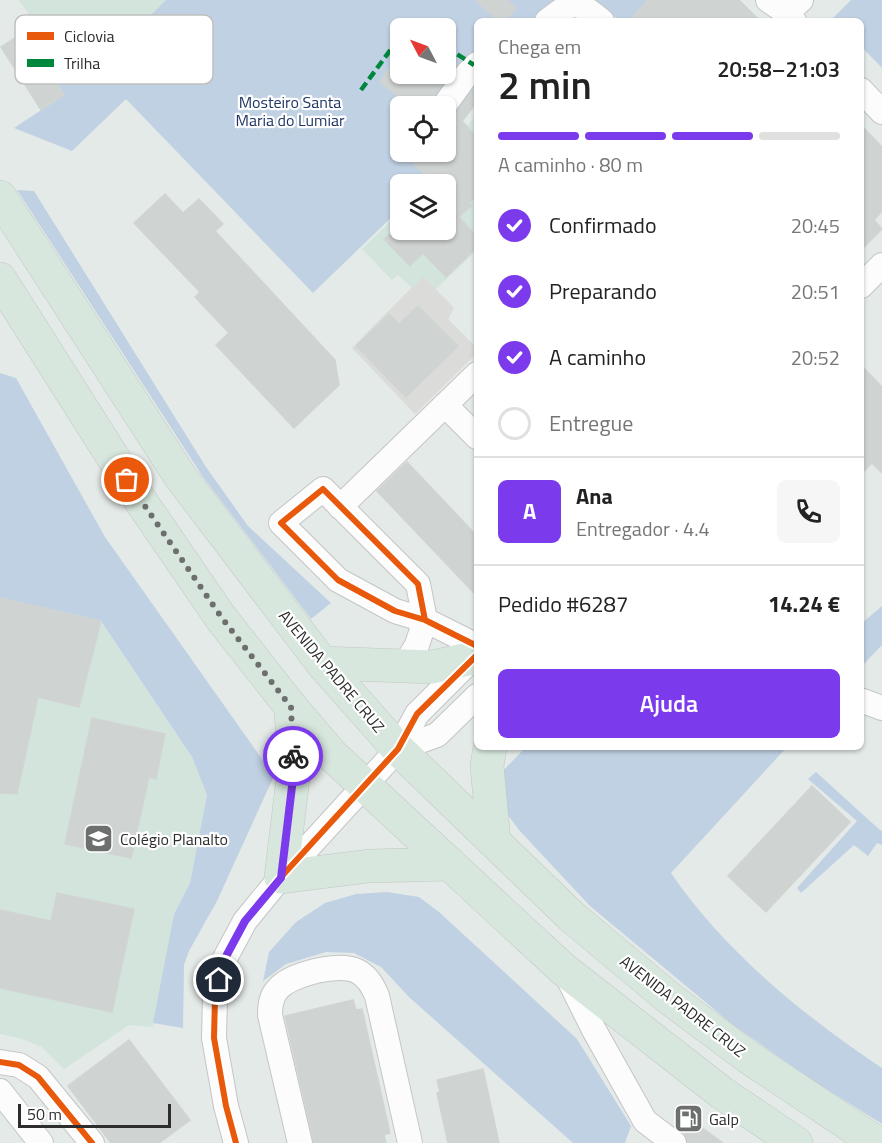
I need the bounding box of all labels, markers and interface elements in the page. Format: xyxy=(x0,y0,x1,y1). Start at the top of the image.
legend xyxy=(15,15,213,84)
north arrow xyxy=(390,18,456,84)
map controls xyxy=(390,18,456,240)
text: Ciclovia xyxy=(64,24,114,48)
text: Chega em xyxy=(498,31,581,62)
text: Trilha xyxy=(64,51,100,75)
text: 20:58–21:03 xyxy=(717,52,840,86)
text: 2 min xyxy=(498,55,592,114)
park label: Mosteiro Santa Maria do Lumiar xyxy=(236,90,345,132)
button: locate xyxy=(390,96,456,162)
text: A caminho · 80 m xyxy=(498,149,643,180)
button: layers xyxy=(390,174,456,240)
text: Confirmado xyxy=(549,208,657,242)
icon: check xyxy=(498,209,531,242)
text: 20:45 xyxy=(791,210,840,241)
text: Preparando xyxy=(549,274,657,308)
icon: check xyxy=(498,275,531,308)
text: 20:51 xyxy=(791,276,840,307)
text: A caminho xyxy=(549,340,646,374)
icon: check xyxy=(498,341,531,374)
text: 20:52 xyxy=(791,342,840,373)
text: Entregue xyxy=(549,406,633,440)
pin xyxy=(101,454,152,505)
icon: bag xyxy=(110,463,143,496)
text: Ana xyxy=(576,479,613,513)
button: phone xyxy=(777,480,840,543)
text: A xyxy=(523,494,536,528)
text: Entregador · 4.4 xyxy=(576,513,710,544)
text: Pedido #6287 xyxy=(498,587,628,621)
text: 14.24 € xyxy=(768,587,840,621)
street label: AVENIDA PADRE CRUZ xyxy=(273,604,391,738)
button: Ajuda xyxy=(498,669,840,738)
courier xyxy=(263,726,323,786)
icon: bike xyxy=(277,740,310,773)
school or university icon: Colégio Planalto xyxy=(83,823,115,855)
place label: Colégio Planalto xyxy=(120,827,228,851)
street label: AVENIDA PADRE CRUZ xyxy=(615,949,751,1063)
pin xyxy=(193,954,244,1005)
icon: home xyxy=(202,963,235,996)
scale bar xyxy=(18,1101,171,1128)
text: 50 m xyxy=(27,1102,62,1126)
fuel station icon: Galp xyxy=(672,1103,704,1135)
place label: Galp xyxy=(709,1107,739,1131)

